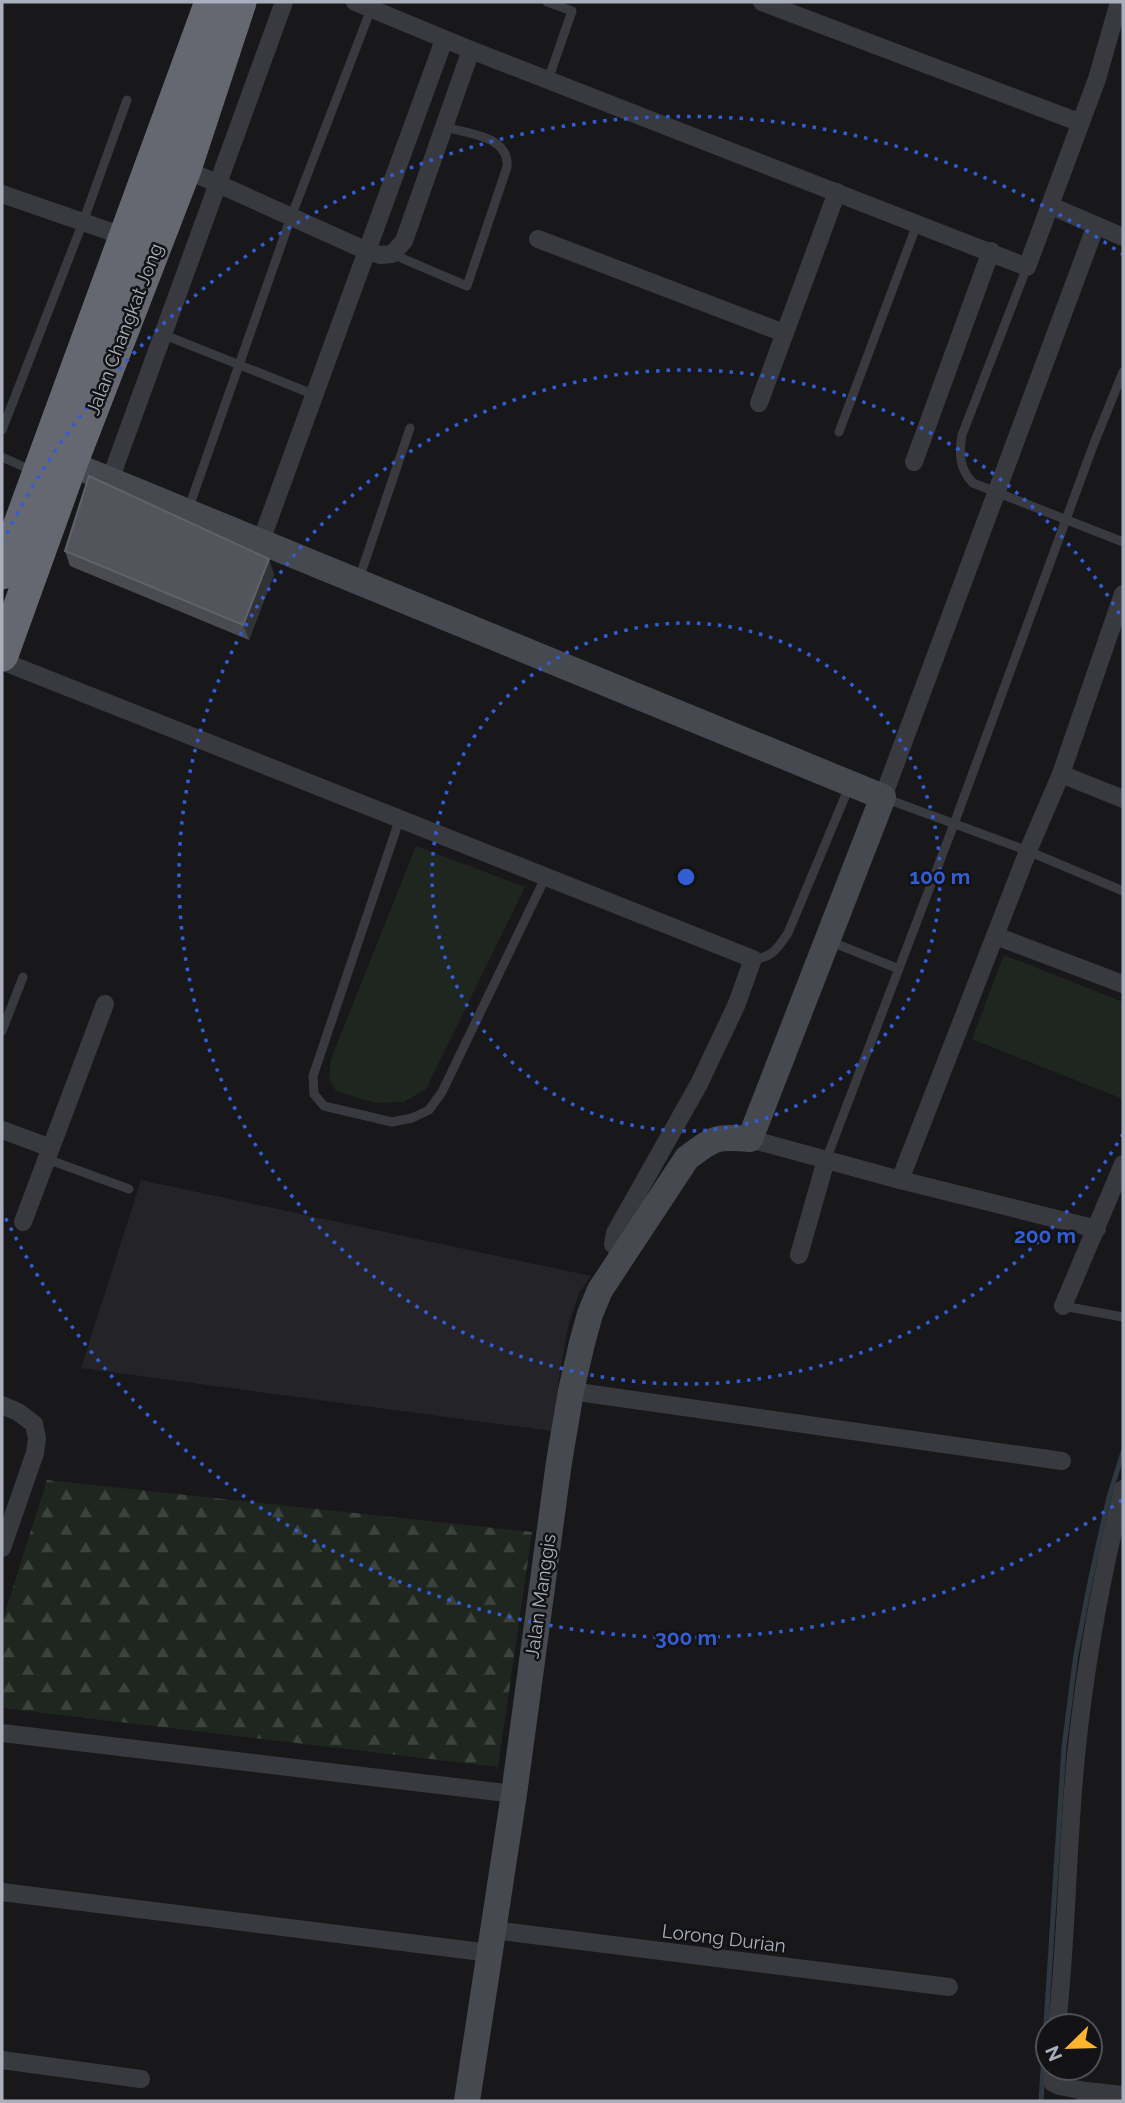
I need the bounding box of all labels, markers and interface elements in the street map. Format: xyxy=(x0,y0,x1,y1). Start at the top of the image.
street label: Jalan Changkat Jong xyxy=(81,240,167,418)
text: 100 m xyxy=(910,864,970,889)
centre of rings xyxy=(674,865,698,889)
text: 200 m xyxy=(1014,1223,1076,1248)
street label: Jalan Manggis xyxy=(520,1532,560,1660)
text: 300 m xyxy=(655,1625,717,1650)
street label: Lorong Durian xyxy=(661,1919,787,1957)
north arrow xyxy=(1034,2012,1104,2082)
text: N xyxy=(1040,2043,1066,2065)

